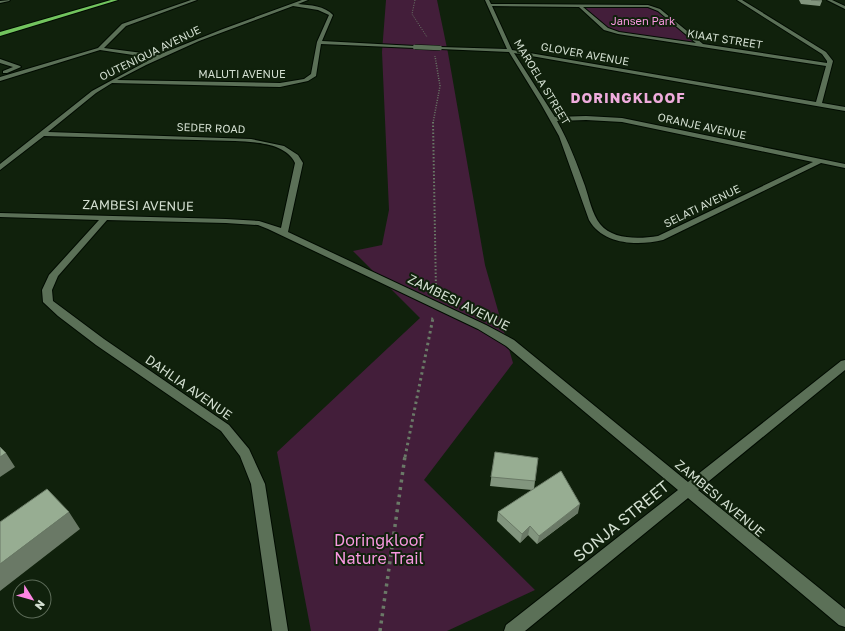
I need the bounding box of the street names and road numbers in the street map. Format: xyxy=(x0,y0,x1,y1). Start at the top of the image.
street label: OUTENIQUA AVENUE xyxy=(97,22,203,83)
street label: KIAAT STREET xyxy=(686,26,764,51)
street label: MAROELA STREET xyxy=(512,37,573,127)
street label: GLOVER AVENUE xyxy=(540,39,631,68)
street label: MALUTI AVENUE xyxy=(198,67,286,80)
street label: ORANJE AVENUE xyxy=(656,110,748,141)
street label: SEDER ROAD xyxy=(176,120,246,135)
street label: SELATI AVENUE xyxy=(661,181,742,230)
street label: ZAMBESI AVENUE xyxy=(82,196,194,214)
street label: ZAMBESI AVENUE xyxy=(405,270,513,334)
street label: DAHLIA AVENUE xyxy=(142,351,236,423)
street label: ZAMBESI AVENUE xyxy=(672,456,768,540)
street label: SONJA STREET xyxy=(569,476,673,566)

